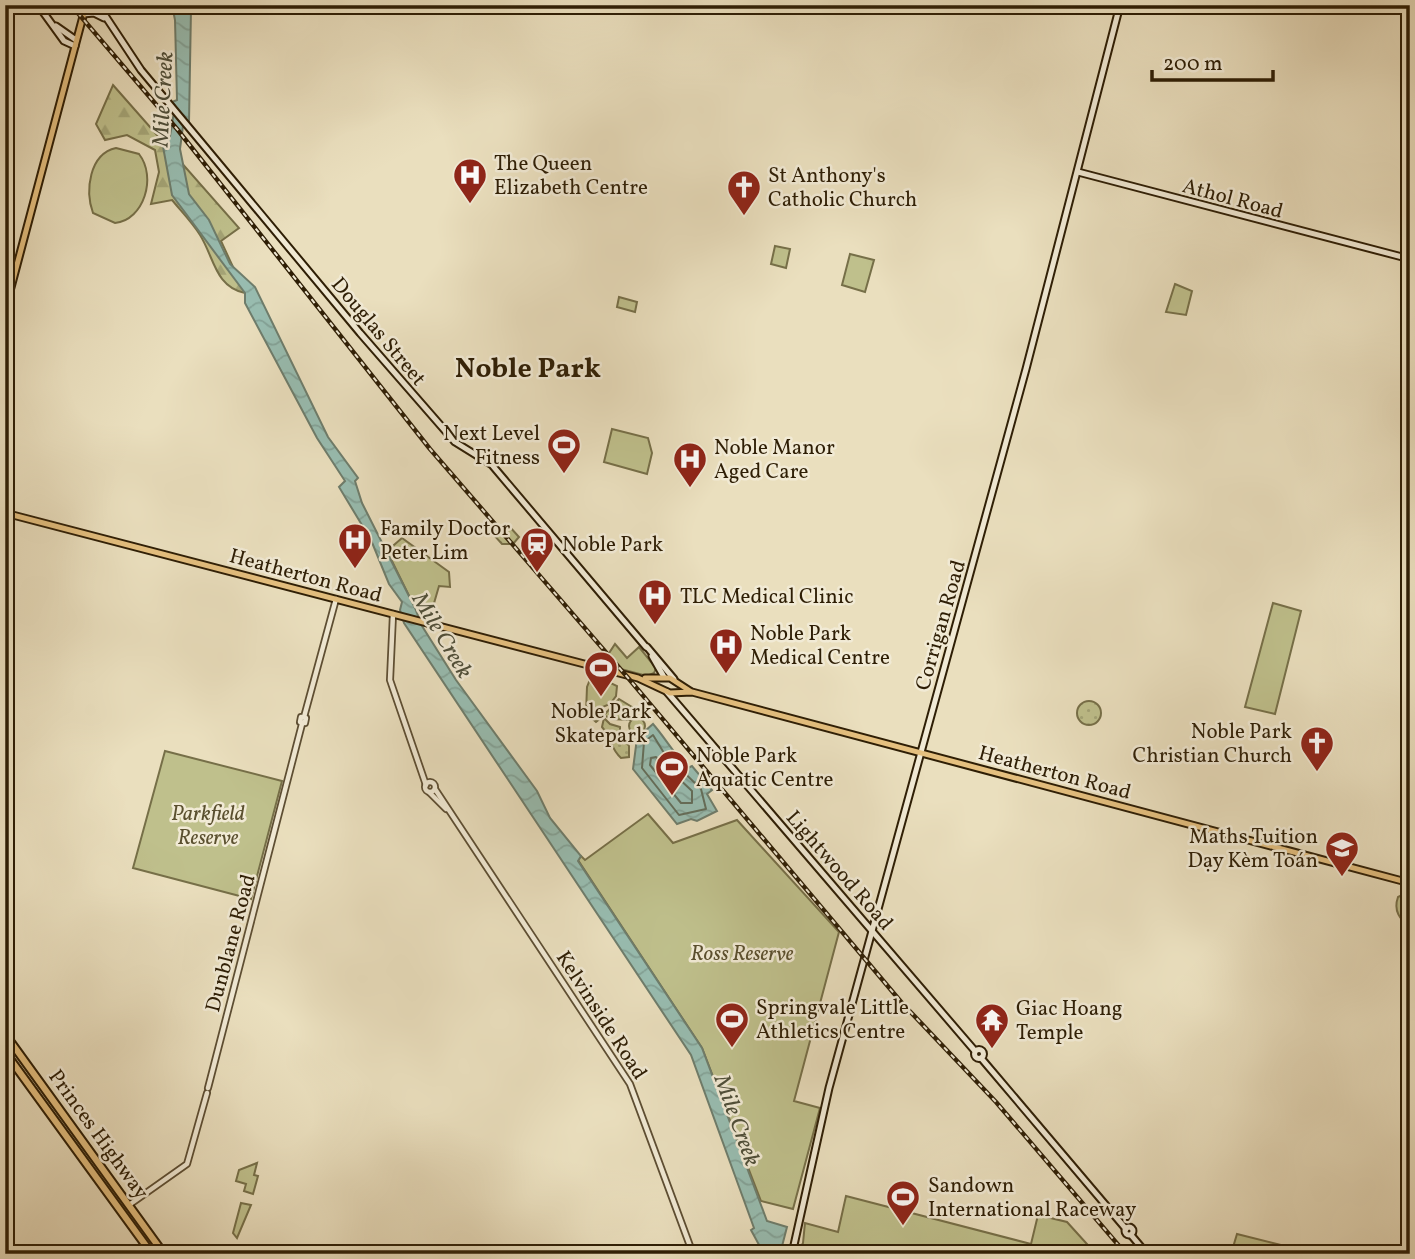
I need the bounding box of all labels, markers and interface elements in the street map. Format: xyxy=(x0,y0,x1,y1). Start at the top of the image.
scale bar xyxy=(1152,38,1273,82)
water label: Mile Creek xyxy=(145,50,182,148)
text: 200 m xyxy=(1163,50,1223,79)
place label: The Queen Elizabeth Centre xyxy=(494,150,648,203)
hospital icon: The Queen Elizabeth Centre xyxy=(451,156,489,205)
place label: St Anthony's Catholic Church xyxy=(768,162,917,215)
church icon: St Anthony's Catholic Church xyxy=(725,168,763,217)
street label: Athol Road xyxy=(1179,172,1286,227)
street label: Douglas Street xyxy=(324,271,432,393)
district label: Noble Park xyxy=(455,350,601,389)
place label: Next Level Fitness xyxy=(443,420,540,473)
sports icon: Next Level Fitness xyxy=(545,426,583,475)
place label: Noble Manor Aged Care xyxy=(714,434,835,487)
hospital icon: Noble Manor Aged Care xyxy=(671,440,709,489)
place label: Family Doctor Peter Lim xyxy=(380,515,511,568)
hospital icon: Family Doctor Peter Lim xyxy=(336,521,374,570)
station icon: Noble Park xyxy=(518,525,556,574)
place label: Noble Park xyxy=(562,531,664,560)
street label: Heatherton Road xyxy=(226,542,385,611)
street label: Corrigan Road xyxy=(909,557,974,694)
hospital icon: TLC Medical Clinic xyxy=(636,577,674,626)
place label: TLC Medical Clinic xyxy=(680,583,854,612)
water label: Mile Creek xyxy=(403,586,480,685)
place label: Noble Park Medical Centre xyxy=(750,620,890,673)
hospital icon: Noble Park Medical Centre xyxy=(707,626,745,675)
sports icon: Noble Park Skatepark xyxy=(582,649,620,698)
place label: Noble Park Skatepark xyxy=(550,698,652,751)
place label: Noble Park Christian Church xyxy=(1133,718,1293,771)
church icon: Noble Park Christian Church xyxy=(1298,724,1336,773)
street label: Heatherton Road xyxy=(975,739,1134,808)
place label: Noble Park Aquatic Centre xyxy=(696,742,833,795)
sports icon: Noble Park Aquatic Centre xyxy=(653,748,691,797)
park label: Parkfield Reserve xyxy=(171,800,245,853)
street label: Lightwood Road xyxy=(779,805,899,937)
place label: Maths Tuition Dạy Kèm Toán xyxy=(1187,823,1318,876)
school or university icon: Maths Tuition Dạy Kèm Toán xyxy=(1323,829,1361,878)
street label: Dunblane Road xyxy=(199,871,264,1016)
park label: Ross Reserve xyxy=(691,940,794,969)
street label: Kelvinside Road xyxy=(548,946,653,1086)
place label: Springvale Little Athletics Centre xyxy=(756,994,909,1047)
place label: Giac Hoang Temple xyxy=(1016,995,1122,1048)
sports icon: Springvale Little Athletics Centre xyxy=(713,1000,751,1049)
temple icon: Giac Hoang Temple xyxy=(973,1001,1011,1050)
street label: Princes Highway xyxy=(41,1064,155,1206)
water label: Mile Creek xyxy=(704,1070,768,1171)
place label: Sandown International Raceway xyxy=(928,1172,1137,1225)
sports icon: Sandown International Raceway xyxy=(884,1178,922,1227)

